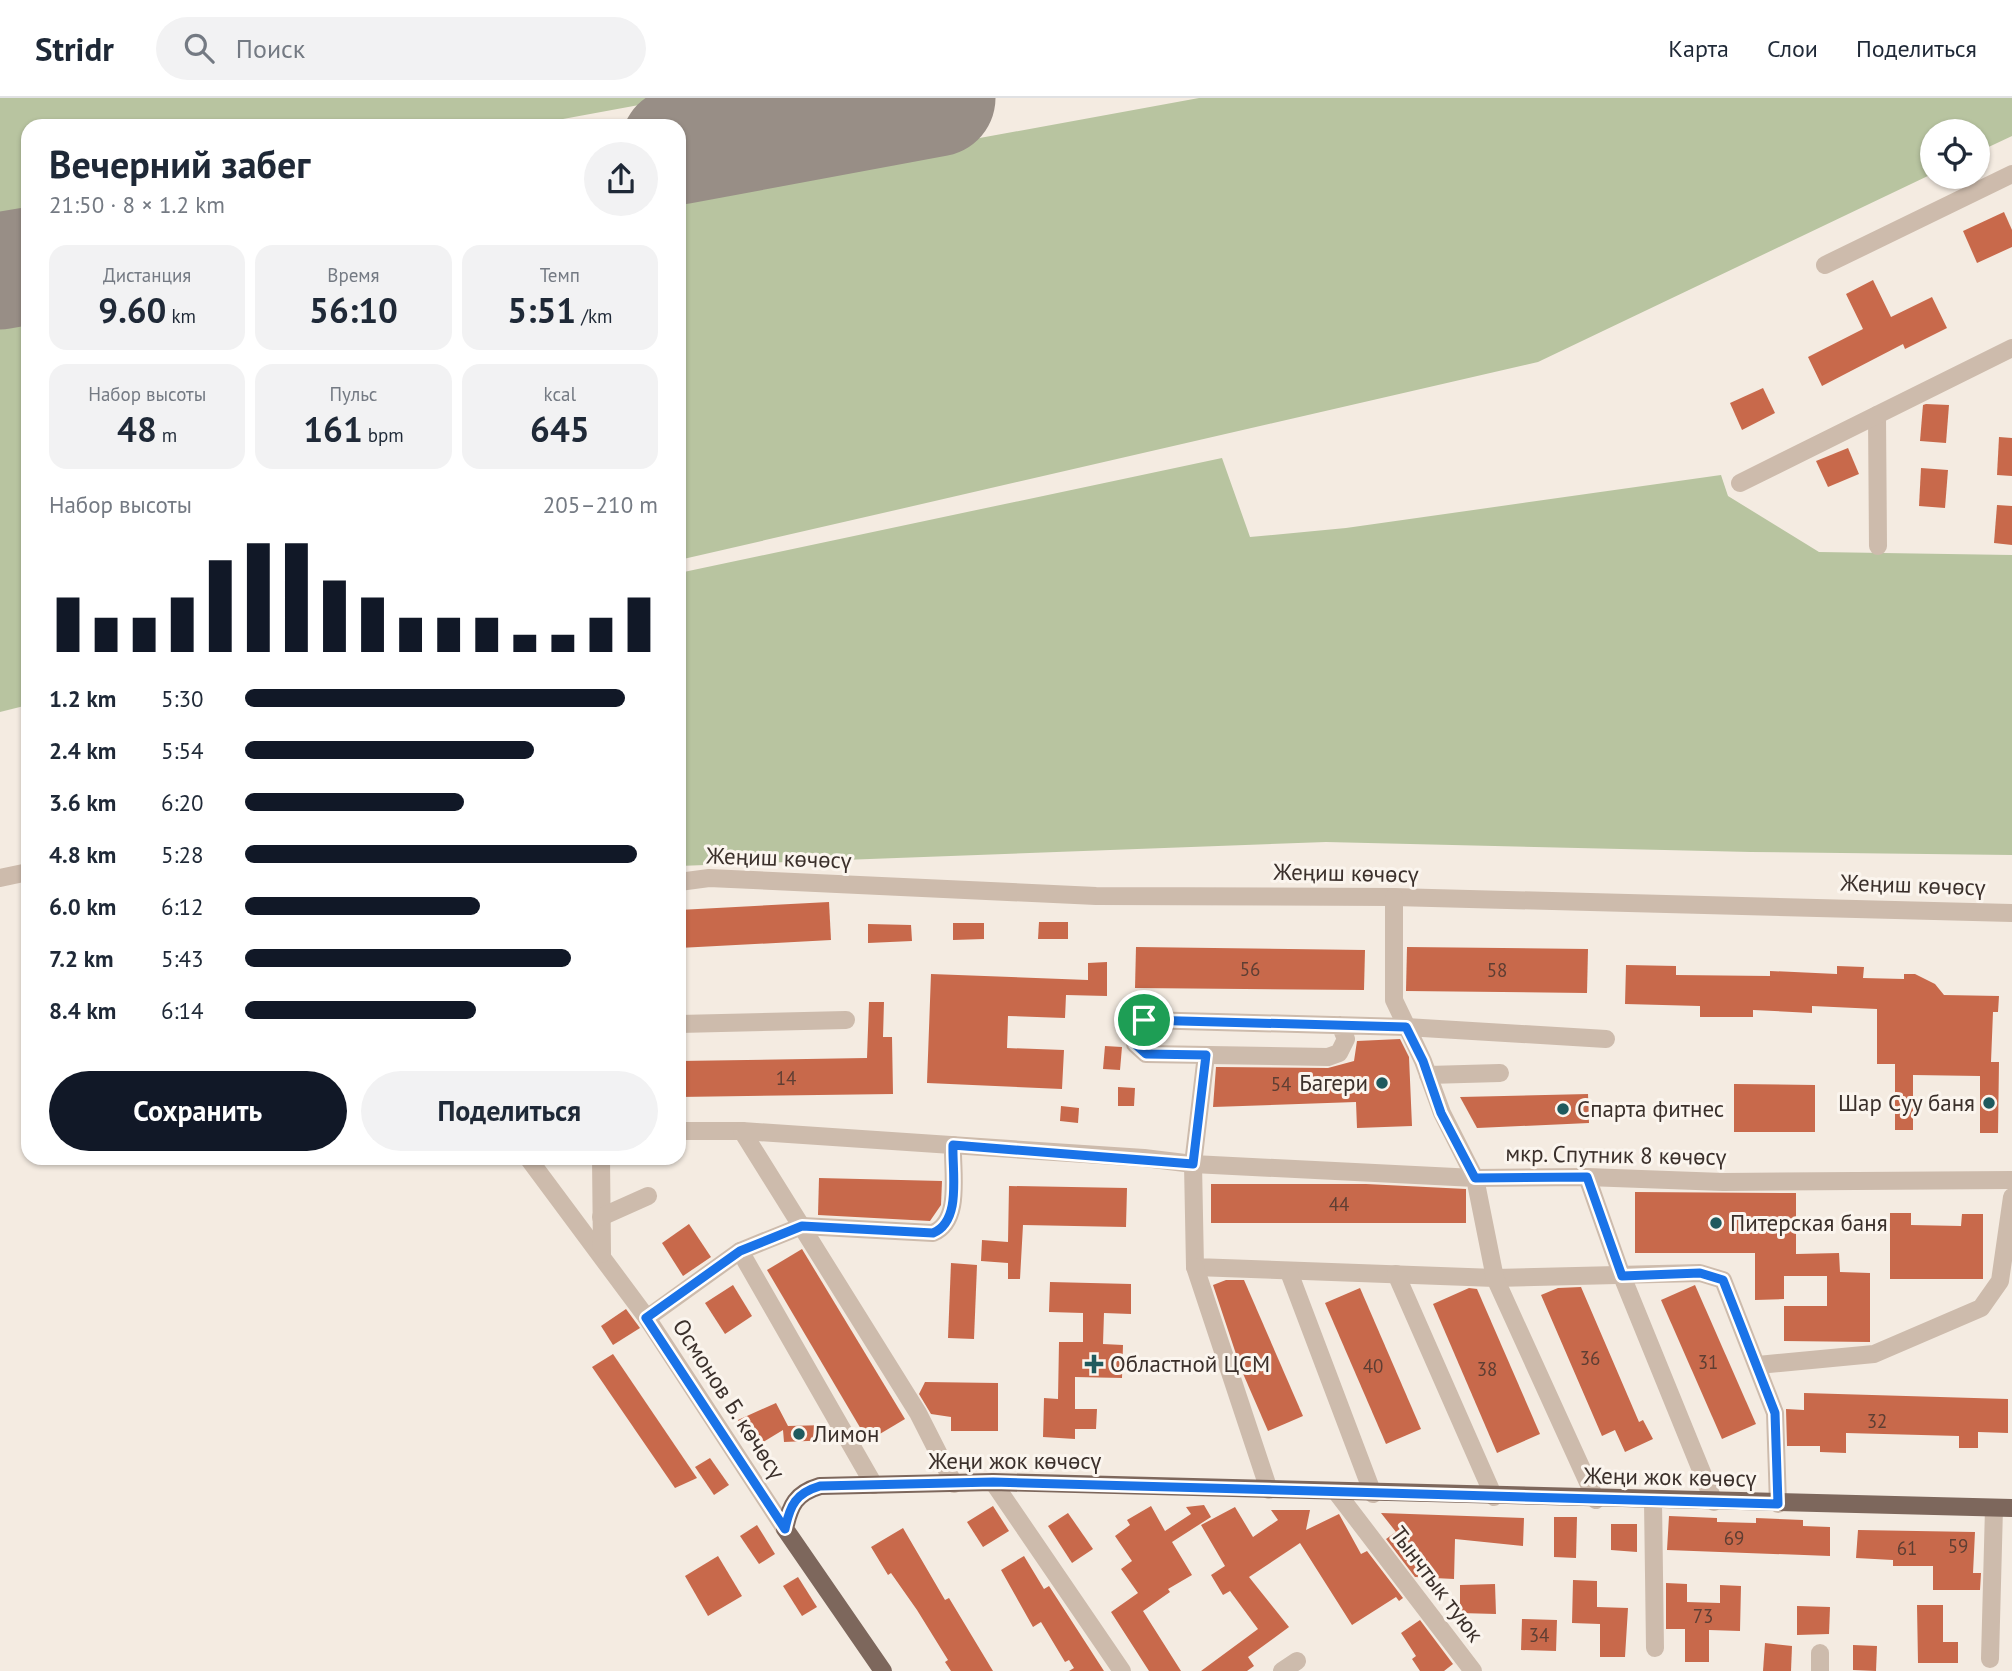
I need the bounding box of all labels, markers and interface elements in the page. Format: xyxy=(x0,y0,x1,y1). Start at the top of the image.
search box xyxy=(156,17,646,80)
text: Stridr xyxy=(35,27,114,70)
icon: search xyxy=(180,29,218,67)
text: Поиск xyxy=(236,32,305,65)
text: Карта xyxy=(1668,33,1729,64)
text: Слои xyxy=(1767,33,1818,64)
text: Поделиться xyxy=(1856,33,1977,64)
map controls xyxy=(1920,119,1990,189)
button: locate xyxy=(1920,119,1990,189)
text: Вечерний забег xyxy=(49,139,310,188)
button: share xyxy=(584,142,658,216)
text: 21:50 · 8 × 1.2 km xyxy=(49,190,225,219)
text: Дистанция xyxy=(103,263,191,287)
text: Время xyxy=(327,263,380,287)
text: Темп xyxy=(540,263,580,287)
text: 9.60 xyxy=(98,287,166,333)
text: 56:10 xyxy=(309,287,398,333)
text: 5:51 xyxy=(507,287,576,333)
text: km xyxy=(166,304,196,328)
text: /km xyxy=(576,304,612,328)
text: Набор высоты xyxy=(88,382,206,406)
text: Пульс xyxy=(330,382,377,406)
text: kcal xyxy=(544,382,576,406)
text: 48 xyxy=(117,406,157,452)
text: 161 xyxy=(303,406,363,452)
text: 645 xyxy=(530,406,590,452)
text: m xyxy=(157,423,177,447)
text: bpm xyxy=(363,423,404,447)
text: Набор высоты xyxy=(49,490,192,519)
text: 205–210 m xyxy=(543,490,658,519)
text: 1.2 km xyxy=(49,684,116,713)
text: 5:30 xyxy=(161,684,204,713)
text: 2.4 km xyxy=(49,736,116,765)
text: 5:54 xyxy=(161,736,204,765)
text: 3.6 km xyxy=(49,788,116,817)
text: 6:20 xyxy=(161,788,204,817)
text: 4.8 km xyxy=(49,840,116,869)
text: 5:28 xyxy=(161,840,204,869)
street label: Жеңиш көчөсү xyxy=(705,840,852,875)
street label: Жеңиш көчөсү xyxy=(1272,857,1419,888)
street label: Жеңиш көчөсү xyxy=(1839,867,1986,902)
text: 6.0 km xyxy=(49,892,116,921)
text: 6:12 xyxy=(161,892,204,921)
text: 7.2 km xyxy=(49,944,114,973)
text: 5:43 xyxy=(161,944,204,973)
house number: 56 xyxy=(1240,957,1260,981)
house number: 58 xyxy=(1487,958,1507,982)
pin xyxy=(1114,990,1174,1050)
text: 8.4 km xyxy=(49,996,116,1025)
text: 6:14 xyxy=(161,996,204,1025)
icon: arrive xyxy=(1125,1001,1163,1039)
house number: 14 xyxy=(776,1066,796,1090)
place label: Багери xyxy=(1299,1068,1368,1097)
button: Сохранить xyxy=(49,1071,347,1151)
button: Поделиться xyxy=(361,1071,658,1151)
house number: 54 xyxy=(1271,1072,1291,1096)
marker: Багери xyxy=(1374,1075,1390,1091)
place label: Шар Суу баня xyxy=(1838,1088,1975,1117)
place label: Спарта фитнес xyxy=(1577,1094,1724,1123)
marker: Шар Суу баня xyxy=(1981,1095,1997,1111)
marker: Спарта фитнес xyxy=(1555,1101,1571,1117)
street label: мкр. Спутник 8 көчөсү xyxy=(1505,1138,1727,1171)
house number: 44 xyxy=(1329,1192,1349,1216)
place label: Питерская баня xyxy=(1730,1208,1888,1237)
marker: Питерская баня xyxy=(1708,1215,1724,1231)
street label: Осмонов Б. көчөсү xyxy=(667,1313,792,1484)
house number: 36 xyxy=(1580,1346,1600,1370)
place label: Областной ЦСМ xyxy=(1110,1349,1270,1378)
house number: 31 xyxy=(1698,1350,1718,1374)
marker: Областной ЦСМ xyxy=(1084,1354,1104,1374)
house number: 40 xyxy=(1363,1354,1383,1378)
house number: 38 xyxy=(1477,1357,1497,1381)
house number: 32 xyxy=(1867,1409,1887,1433)
place label: Лимон xyxy=(812,1419,880,1448)
marker: Лимон xyxy=(791,1426,807,1442)
street label: Жеңи жок көчөсү xyxy=(928,1446,1101,1475)
street label: Жеңи жок көчөсү xyxy=(1582,1460,1757,1493)
street label: Тынчтык туюк xyxy=(1384,1520,1490,1647)
house number: 69 xyxy=(1724,1526,1744,1550)
house number: 59 xyxy=(1948,1534,1968,1558)
house number: 61 xyxy=(1897,1536,1917,1560)
house number: 73 xyxy=(1693,1604,1713,1628)
house number: 34 xyxy=(1529,1623,1549,1647)

